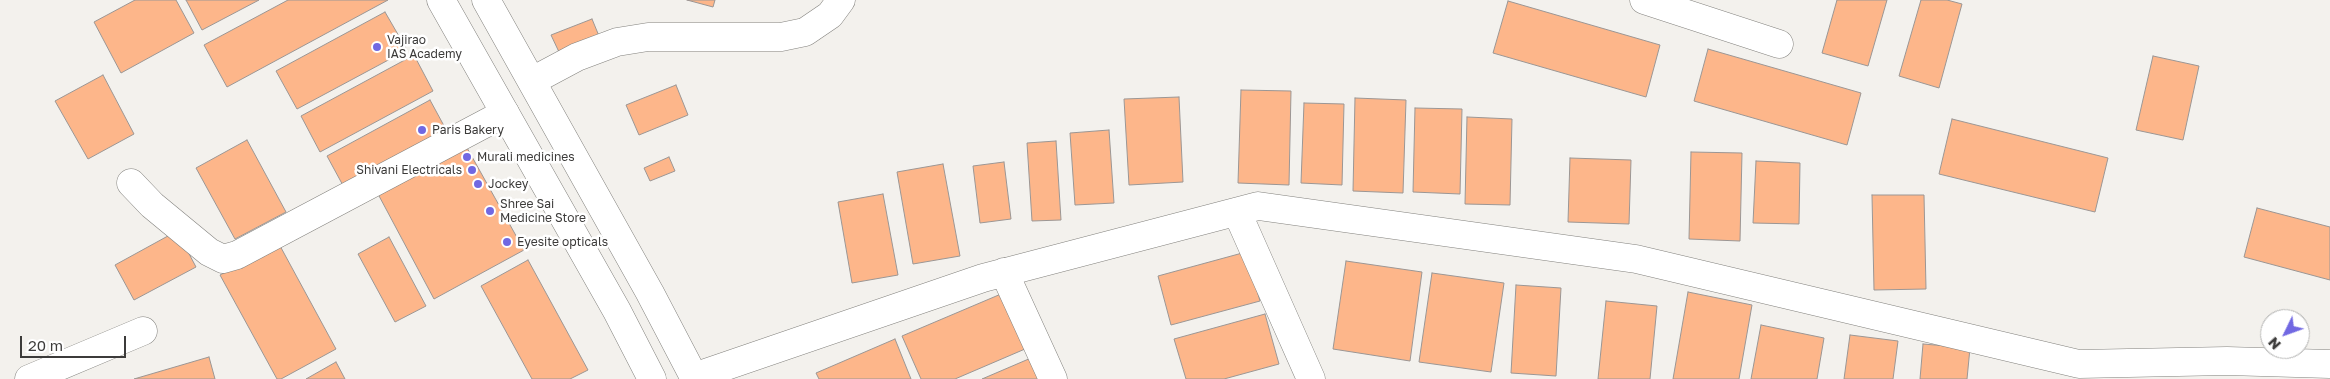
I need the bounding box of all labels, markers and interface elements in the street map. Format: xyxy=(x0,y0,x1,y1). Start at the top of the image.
place label: Vajirao IAS Academy xyxy=(387,33,462,61)
marker: Vajirao IAS Academy xyxy=(371,41,383,53)
place label: Paris Bakery xyxy=(432,123,504,137)
marker: Paris Bakery xyxy=(416,124,428,136)
place label: Murali medicines xyxy=(477,150,575,164)
marker: Murali medicines xyxy=(461,151,473,163)
place label: Shivani Electricals xyxy=(356,163,462,177)
marker: Shivani Electricals xyxy=(466,164,478,176)
place label: Jockey xyxy=(488,177,528,191)
marker: Jockey xyxy=(472,178,484,190)
place label: Shree Sai Medicine Store xyxy=(500,197,586,225)
marker: Shree Sai Medicine Store xyxy=(484,205,496,217)
place label: Eyesite opticals xyxy=(517,235,608,249)
marker: Eyesite opticals xyxy=(501,236,513,248)
north arrow xyxy=(2260,309,2310,359)
scale bar xyxy=(22,326,129,358)
text: N xyxy=(2264,334,2284,353)
text: 20 m xyxy=(28,336,63,354)

